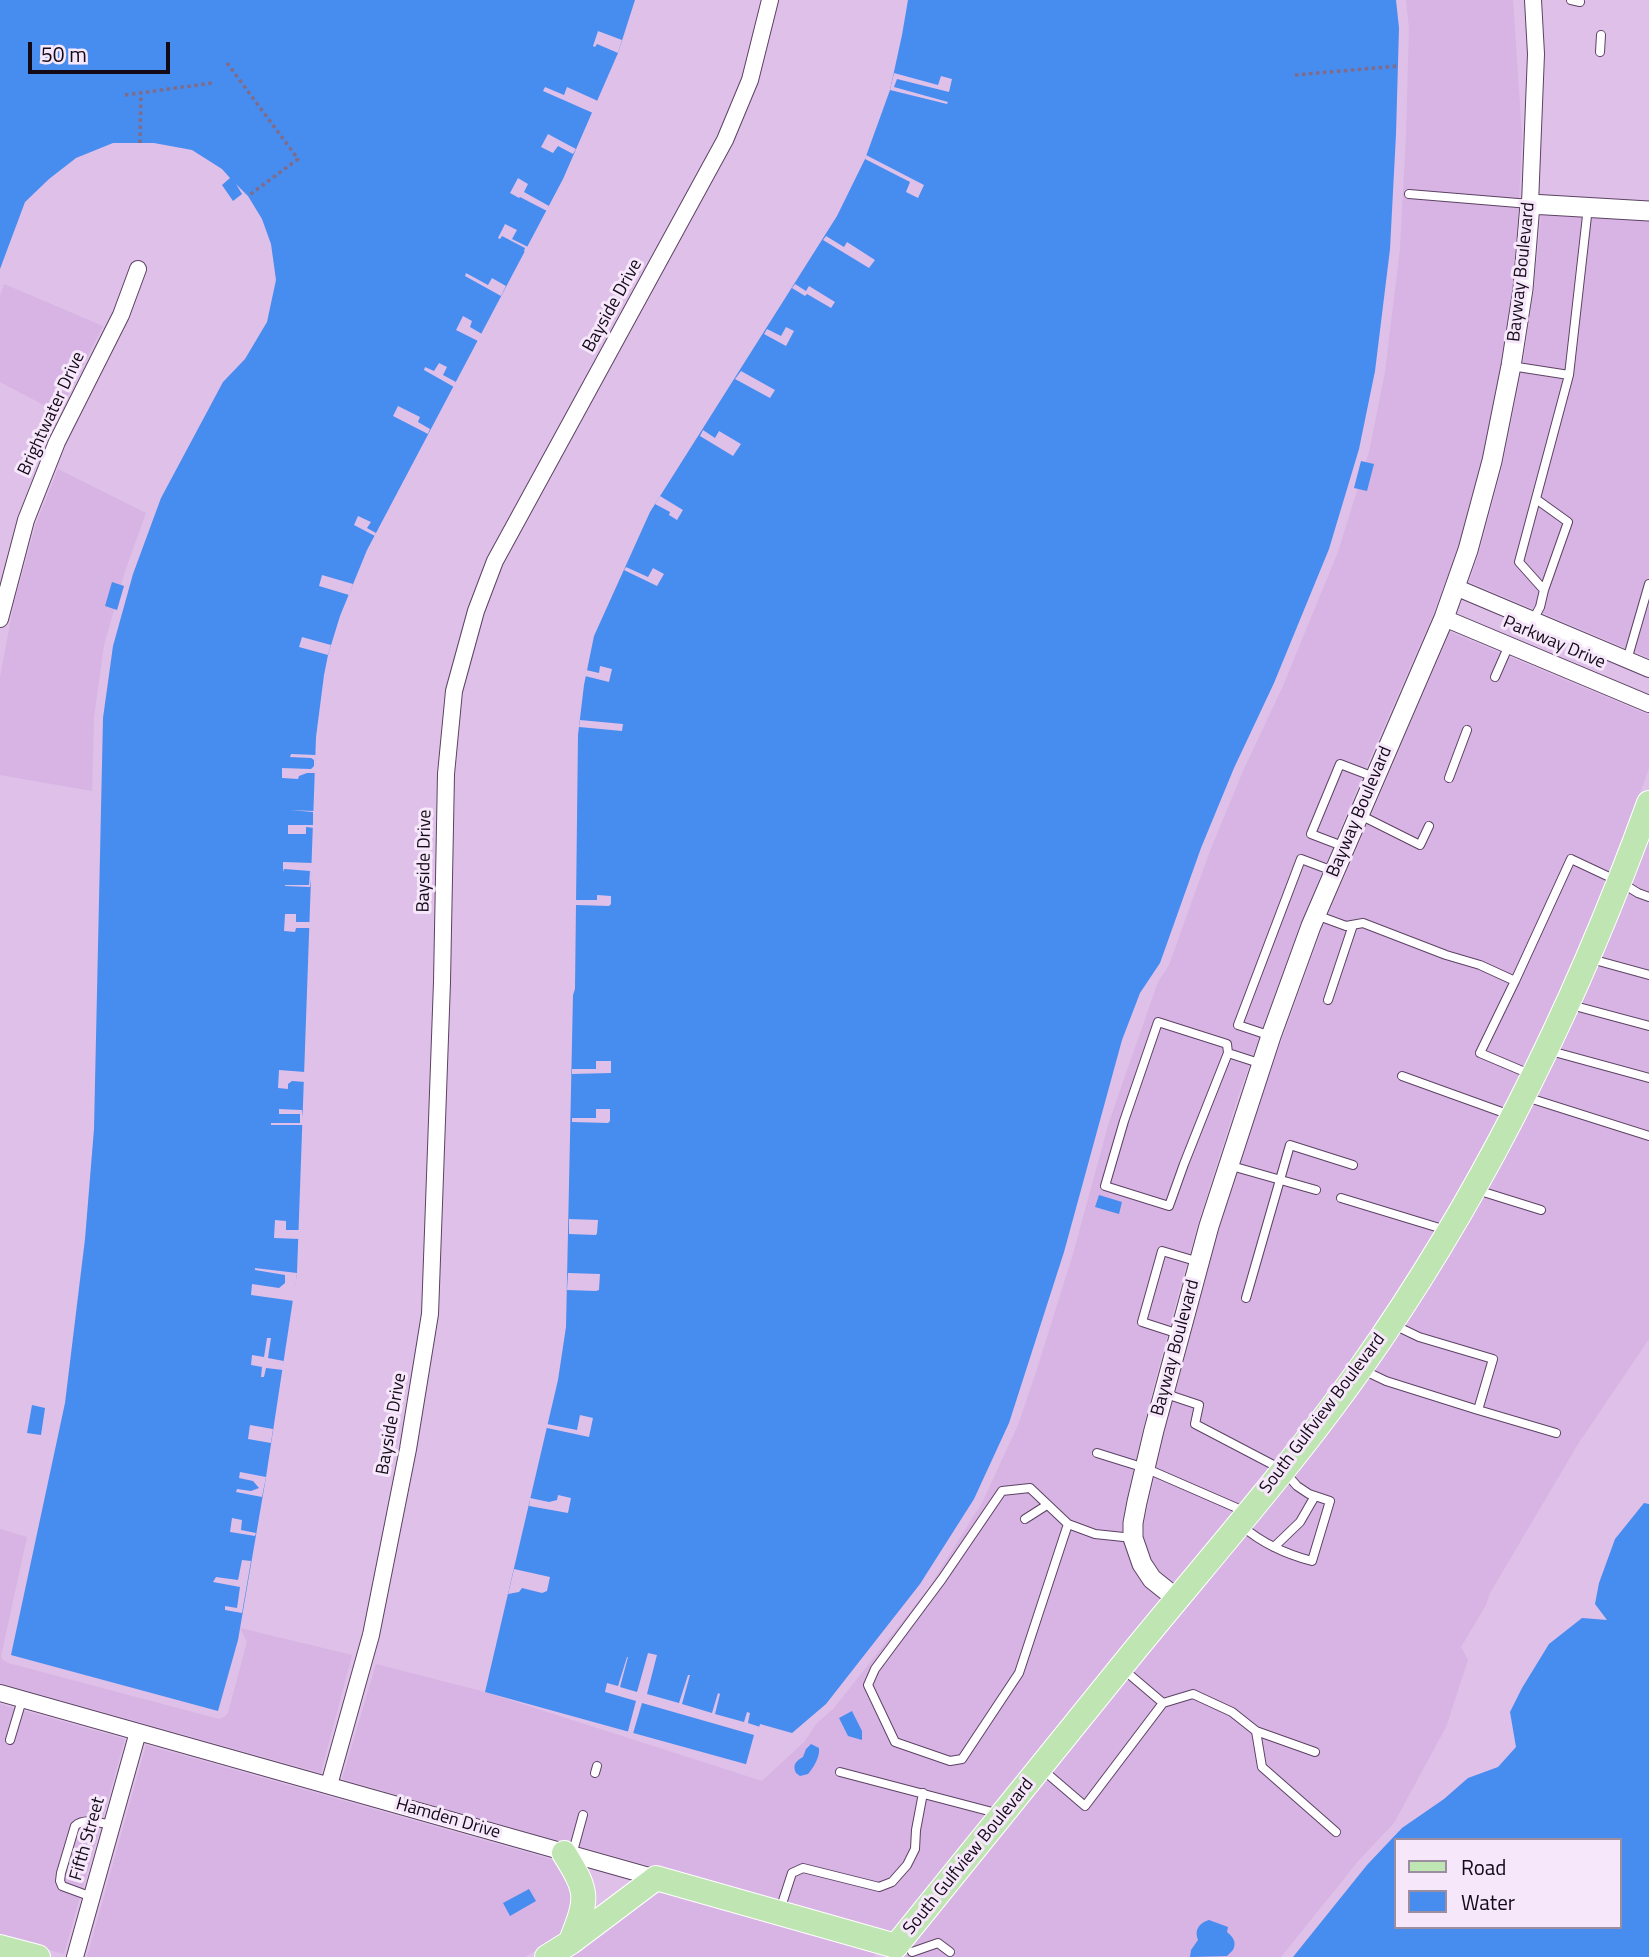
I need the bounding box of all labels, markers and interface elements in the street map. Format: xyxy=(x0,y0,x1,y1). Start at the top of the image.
scale bar xyxy=(32,28,173,72)
text: 50 m xyxy=(41,38,87,70)
street label: Bayway Boulevard xyxy=(1504,201,1540,343)
street label: Bayside Drive xyxy=(579,256,647,356)
street label: Brightwater Drive xyxy=(14,349,90,479)
street label: Parkway Drive xyxy=(1500,612,1608,674)
street label: Bayway Boulevard xyxy=(1323,743,1397,881)
street label: Bayside Drive xyxy=(413,809,437,913)
street label: Bayway Boulevard xyxy=(1147,1277,1205,1419)
street label: South Gulfview Boulevard xyxy=(1256,1330,1390,1498)
street label: Bayside Drive xyxy=(372,1371,412,1477)
street label: South Gulfview Boulevard xyxy=(899,1774,1039,1940)
street label: Hamden Drive xyxy=(393,1794,503,1844)
street label: Fifth Street xyxy=(66,1795,110,1883)
legend xyxy=(1394,1838,1621,1929)
text: Road xyxy=(1461,1851,1506,1883)
text: Water xyxy=(1461,1886,1515,1918)

